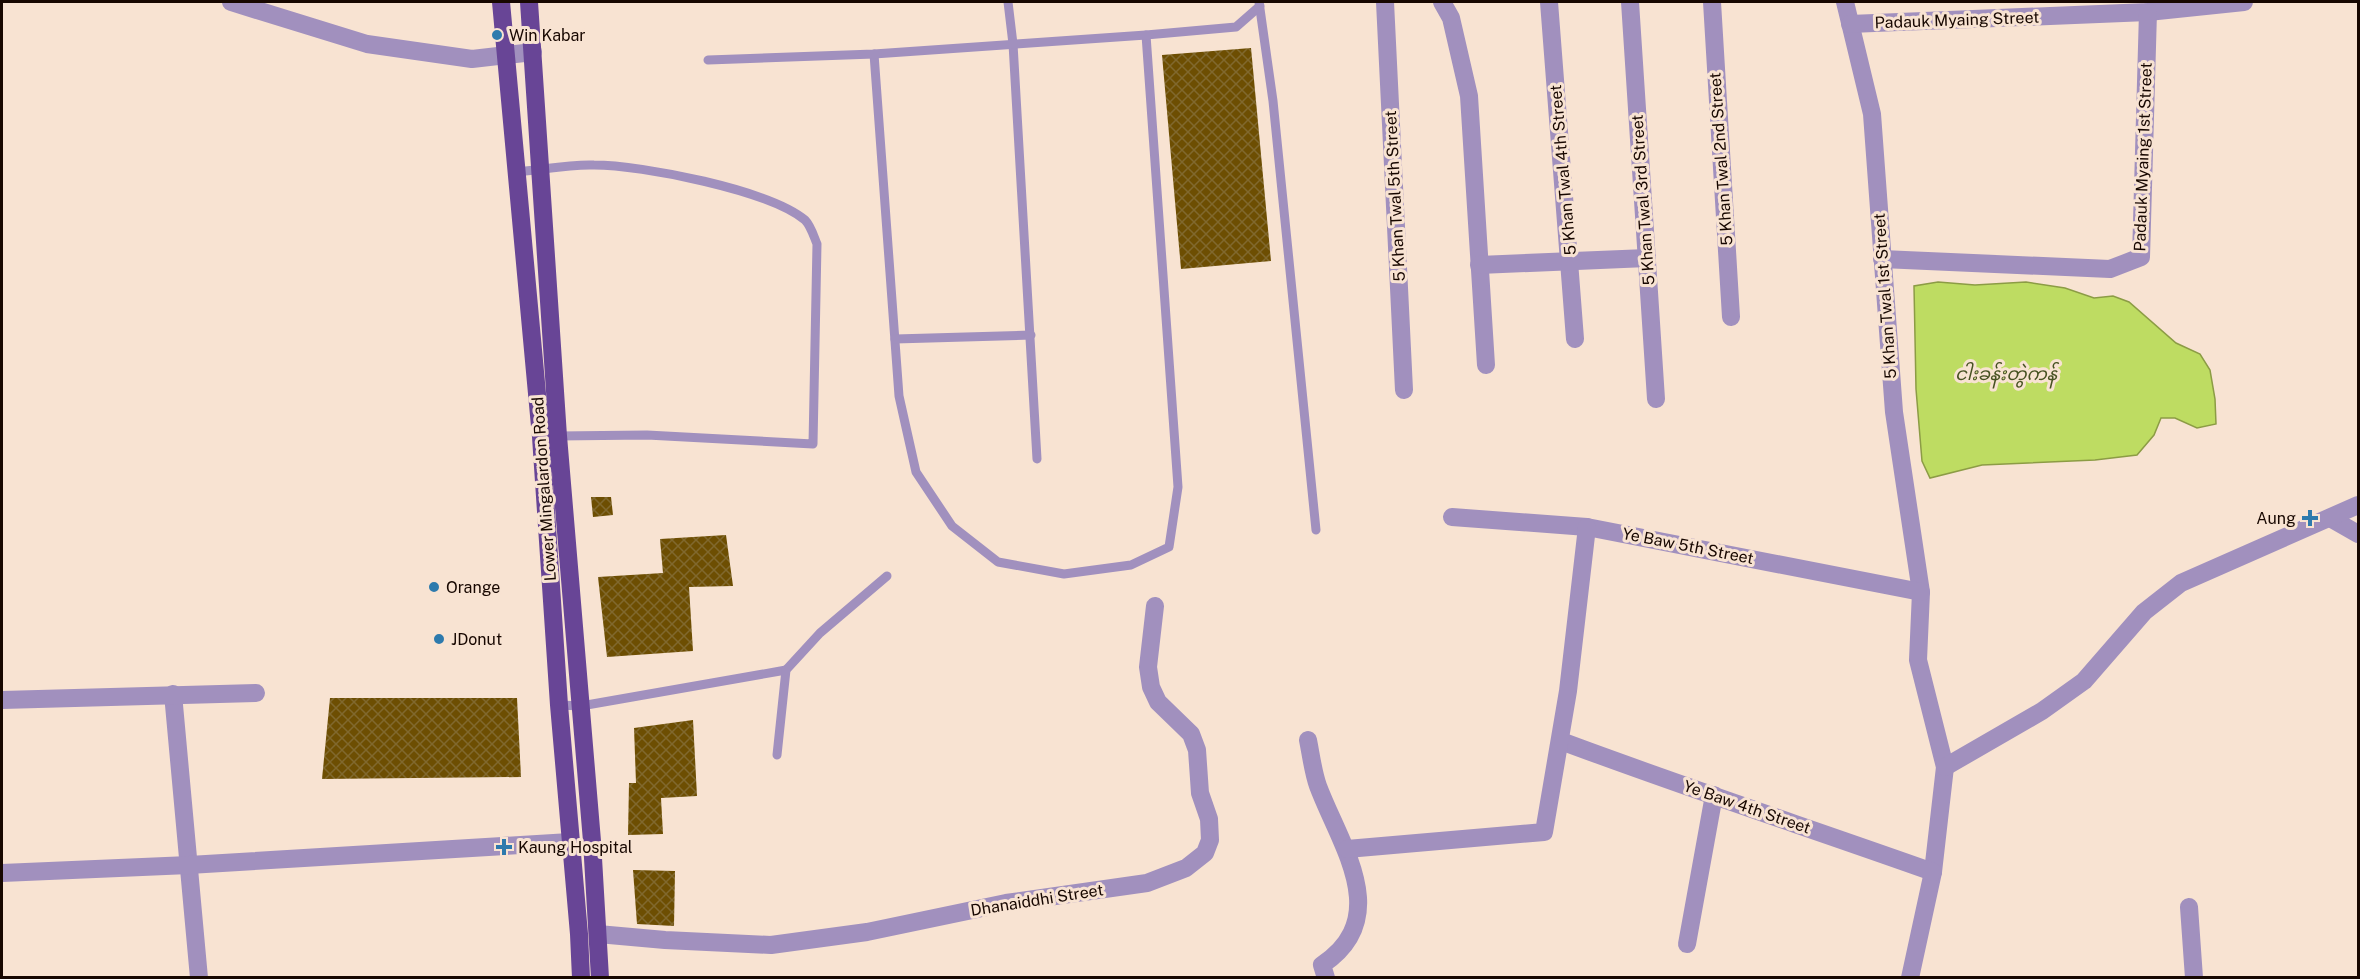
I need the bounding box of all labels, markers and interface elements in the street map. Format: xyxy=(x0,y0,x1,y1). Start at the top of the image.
street label: Padauk Myaing Street xyxy=(1874,8,2040,32)
place label: Win Kabar xyxy=(509,26,586,45)
marker: Win Kabar xyxy=(490,28,504,42)
street label: Padauk Myaing 1st Street xyxy=(2130,62,2156,252)
street label: 5 Khan Twal 2nd Street xyxy=(1705,72,1737,246)
street label: 5 Khan Twal 4th Street xyxy=(1546,84,1580,256)
street label: 5 Khan Twal 5th Street xyxy=(1381,110,1409,282)
street label: 5 Khan Twal 3rd Street xyxy=(1628,114,1658,286)
street label: 5 Khan Twal 1st Street xyxy=(1870,212,1900,380)
water label: ငါးခန်းတွဲကန် xyxy=(1955,361,2060,389)
street label: Lower Mingalardon Road xyxy=(528,396,560,582)
place label: Aung xyxy=(2256,509,2296,528)
marker: Aung xyxy=(2301,509,2319,527)
street label: Ye Baw 5th Street xyxy=(1621,524,1755,568)
place label: Orange xyxy=(446,578,500,597)
marker: Orange xyxy=(427,580,441,594)
place label: JDonut xyxy=(451,630,502,649)
marker: JDonut xyxy=(432,632,446,646)
street label: Ye Baw 4th Street xyxy=(1681,776,1813,838)
marker: Kaung Hospital xyxy=(495,838,513,856)
place label: Kaung Hospital xyxy=(518,838,633,857)
street label: Dhanaiddhi Street xyxy=(969,880,1105,920)

